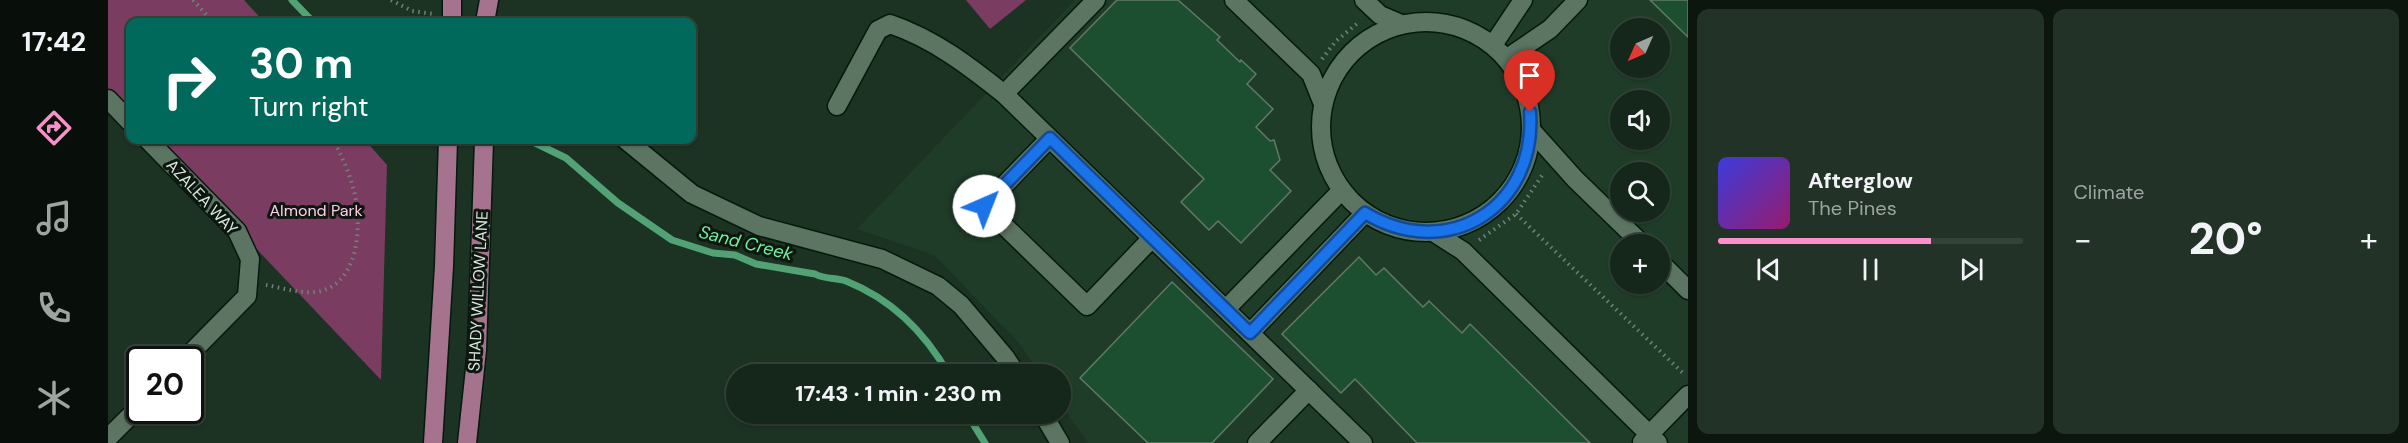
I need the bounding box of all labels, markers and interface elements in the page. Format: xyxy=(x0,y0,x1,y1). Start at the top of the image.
north arrow xyxy=(1610,18,1670,78)
map controls xyxy=(1610,18,1670,294)
text: 17:42 xyxy=(22,24,86,59)
text: 30 m xyxy=(249,36,353,91)
icon: right xyxy=(150,42,228,120)
pin xyxy=(1504,50,1555,112)
icon: arrive xyxy=(1513,59,1546,92)
text: Turn right xyxy=(249,89,369,124)
button: sound xyxy=(1610,90,1670,150)
icon: directions xyxy=(33,107,75,149)
street label: AZALEA WAY xyxy=(162,155,242,239)
button: search xyxy=(1610,162,1670,222)
text: Afterglow xyxy=(1808,166,1913,195)
position arrow xyxy=(952,174,1016,238)
text: Climate xyxy=(2074,179,2144,205)
text: The Pines xyxy=(1808,195,1897,221)
icon: music xyxy=(33,197,75,239)
park label: Almond Park xyxy=(269,200,363,221)
text: 20° xyxy=(2189,209,2263,268)
street label: SHADY WILLOW LANE xyxy=(463,210,493,372)
text: − xyxy=(2074,218,2092,261)
text: + xyxy=(2360,218,2378,261)
water label: Sand Creek xyxy=(696,220,796,266)
button: + xyxy=(1610,234,1670,294)
icon: previous xyxy=(1752,253,1785,286)
icon: pause xyxy=(1854,253,1887,286)
icon: next xyxy=(1955,253,1988,286)
icon: phone xyxy=(33,287,75,329)
speed limit sign: 20 xyxy=(126,346,204,424)
icon: climate xyxy=(33,377,75,419)
text: 17:43 · 1 min · 230 m xyxy=(795,379,1002,408)

